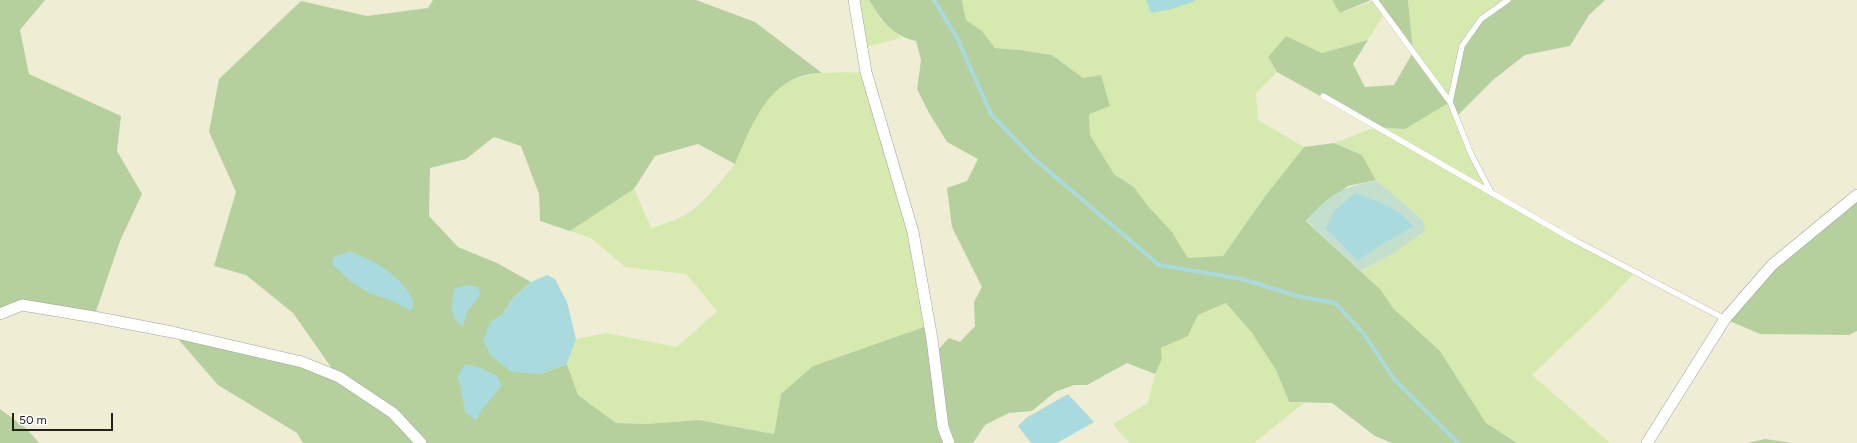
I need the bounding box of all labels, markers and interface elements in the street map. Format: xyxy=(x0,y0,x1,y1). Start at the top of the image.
scale bar xyxy=(14,405,115,431)
text: 50 m xyxy=(19,413,47,427)

